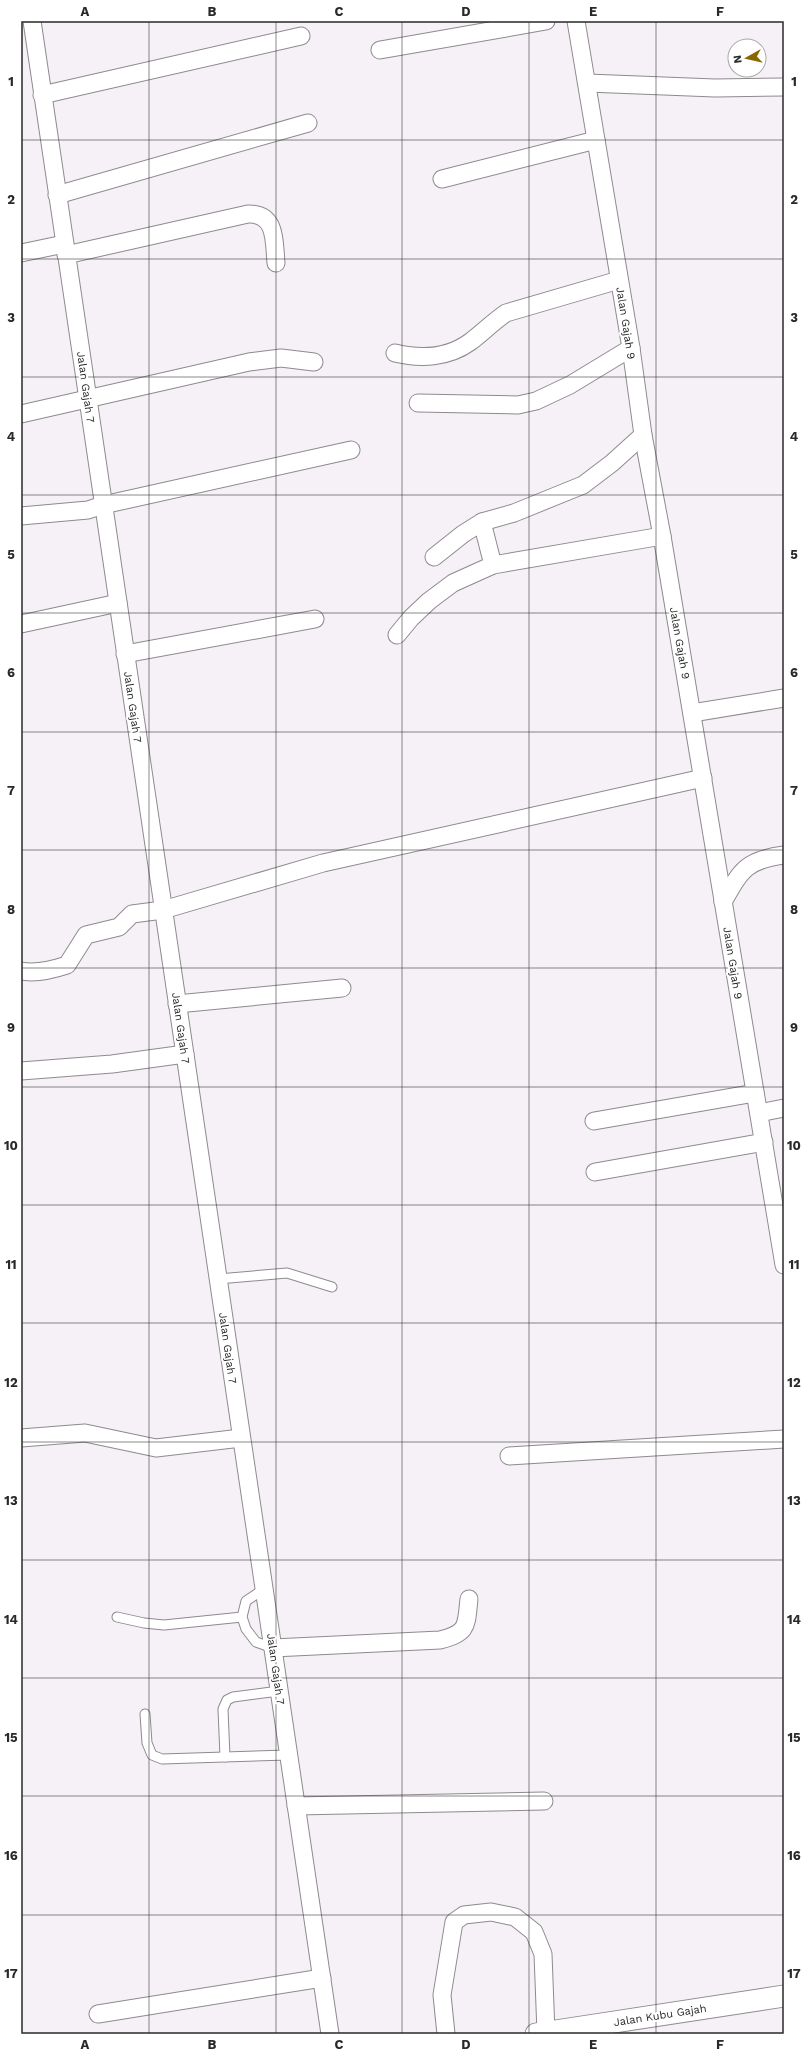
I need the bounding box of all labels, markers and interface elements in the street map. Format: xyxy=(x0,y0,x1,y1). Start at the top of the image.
text: A xyxy=(81,4,90,19)
text: B xyxy=(208,4,217,19)
text: C xyxy=(335,4,344,19)
text: D xyxy=(461,4,471,19)
text: E xyxy=(589,4,597,19)
text: F xyxy=(716,4,724,19)
north arrow xyxy=(727,38,767,78)
text: N xyxy=(731,54,745,64)
text: 1 xyxy=(8,74,14,89)
text: 1 xyxy=(791,74,797,89)
text: 2 xyxy=(7,192,15,207)
text: 2 xyxy=(790,192,798,207)
street label: Jalan Gajah 9 xyxy=(613,286,638,360)
text: 3 xyxy=(7,310,15,325)
text: 3 xyxy=(790,310,798,325)
street label: Jalan Gajah 7 xyxy=(74,350,97,424)
text: 4 xyxy=(7,429,16,444)
text: 4 xyxy=(790,429,799,444)
text: 5 xyxy=(7,547,15,562)
text: 5 xyxy=(790,547,798,562)
street label: Jalan Gajah 9 xyxy=(667,606,692,680)
text: 6 xyxy=(7,665,15,680)
text: 6 xyxy=(790,665,798,680)
street label: Jalan Gajah 7 xyxy=(121,670,144,744)
text: 7 xyxy=(7,783,15,798)
text: 7 xyxy=(790,783,798,798)
text: 8 xyxy=(7,902,15,917)
text: 8 xyxy=(790,902,798,917)
street label: Jalan Gajah 9 xyxy=(720,926,745,1000)
street label: Jalan Gajah 7 xyxy=(169,991,192,1065)
text: 9 xyxy=(7,1020,15,1035)
text: 9 xyxy=(790,1020,798,1035)
text: 10 xyxy=(4,1138,18,1153)
text: 10 xyxy=(787,1138,801,1153)
text: 11 xyxy=(5,1257,17,1272)
text: 11 xyxy=(788,1257,800,1272)
street label: Jalan Gajah 7 xyxy=(216,1311,239,1385)
text: 12 xyxy=(4,1375,18,1390)
text: 12 xyxy=(787,1375,801,1390)
text: 13 xyxy=(4,1493,18,1508)
text: 13 xyxy=(787,1493,801,1508)
text: 14 xyxy=(4,1612,19,1627)
text: 14 xyxy=(787,1612,802,1627)
street label: Jalan Gajah 7 xyxy=(264,1632,287,1706)
text: 15 xyxy=(4,1730,18,1745)
text: 15 xyxy=(787,1730,801,1745)
text: 16 xyxy=(4,1848,18,1863)
text: 16 xyxy=(787,1848,801,1863)
text: 17 xyxy=(4,1966,18,1981)
text: 17 xyxy=(787,1966,801,1981)
street label: Jalan Kubu Gajah xyxy=(613,2002,707,2029)
text: A xyxy=(81,2037,90,2052)
text: B xyxy=(208,2037,217,2052)
text: C xyxy=(335,2037,344,2052)
text: D xyxy=(461,2037,471,2052)
text: E xyxy=(589,2037,597,2052)
text: F xyxy=(716,2037,724,2052)

